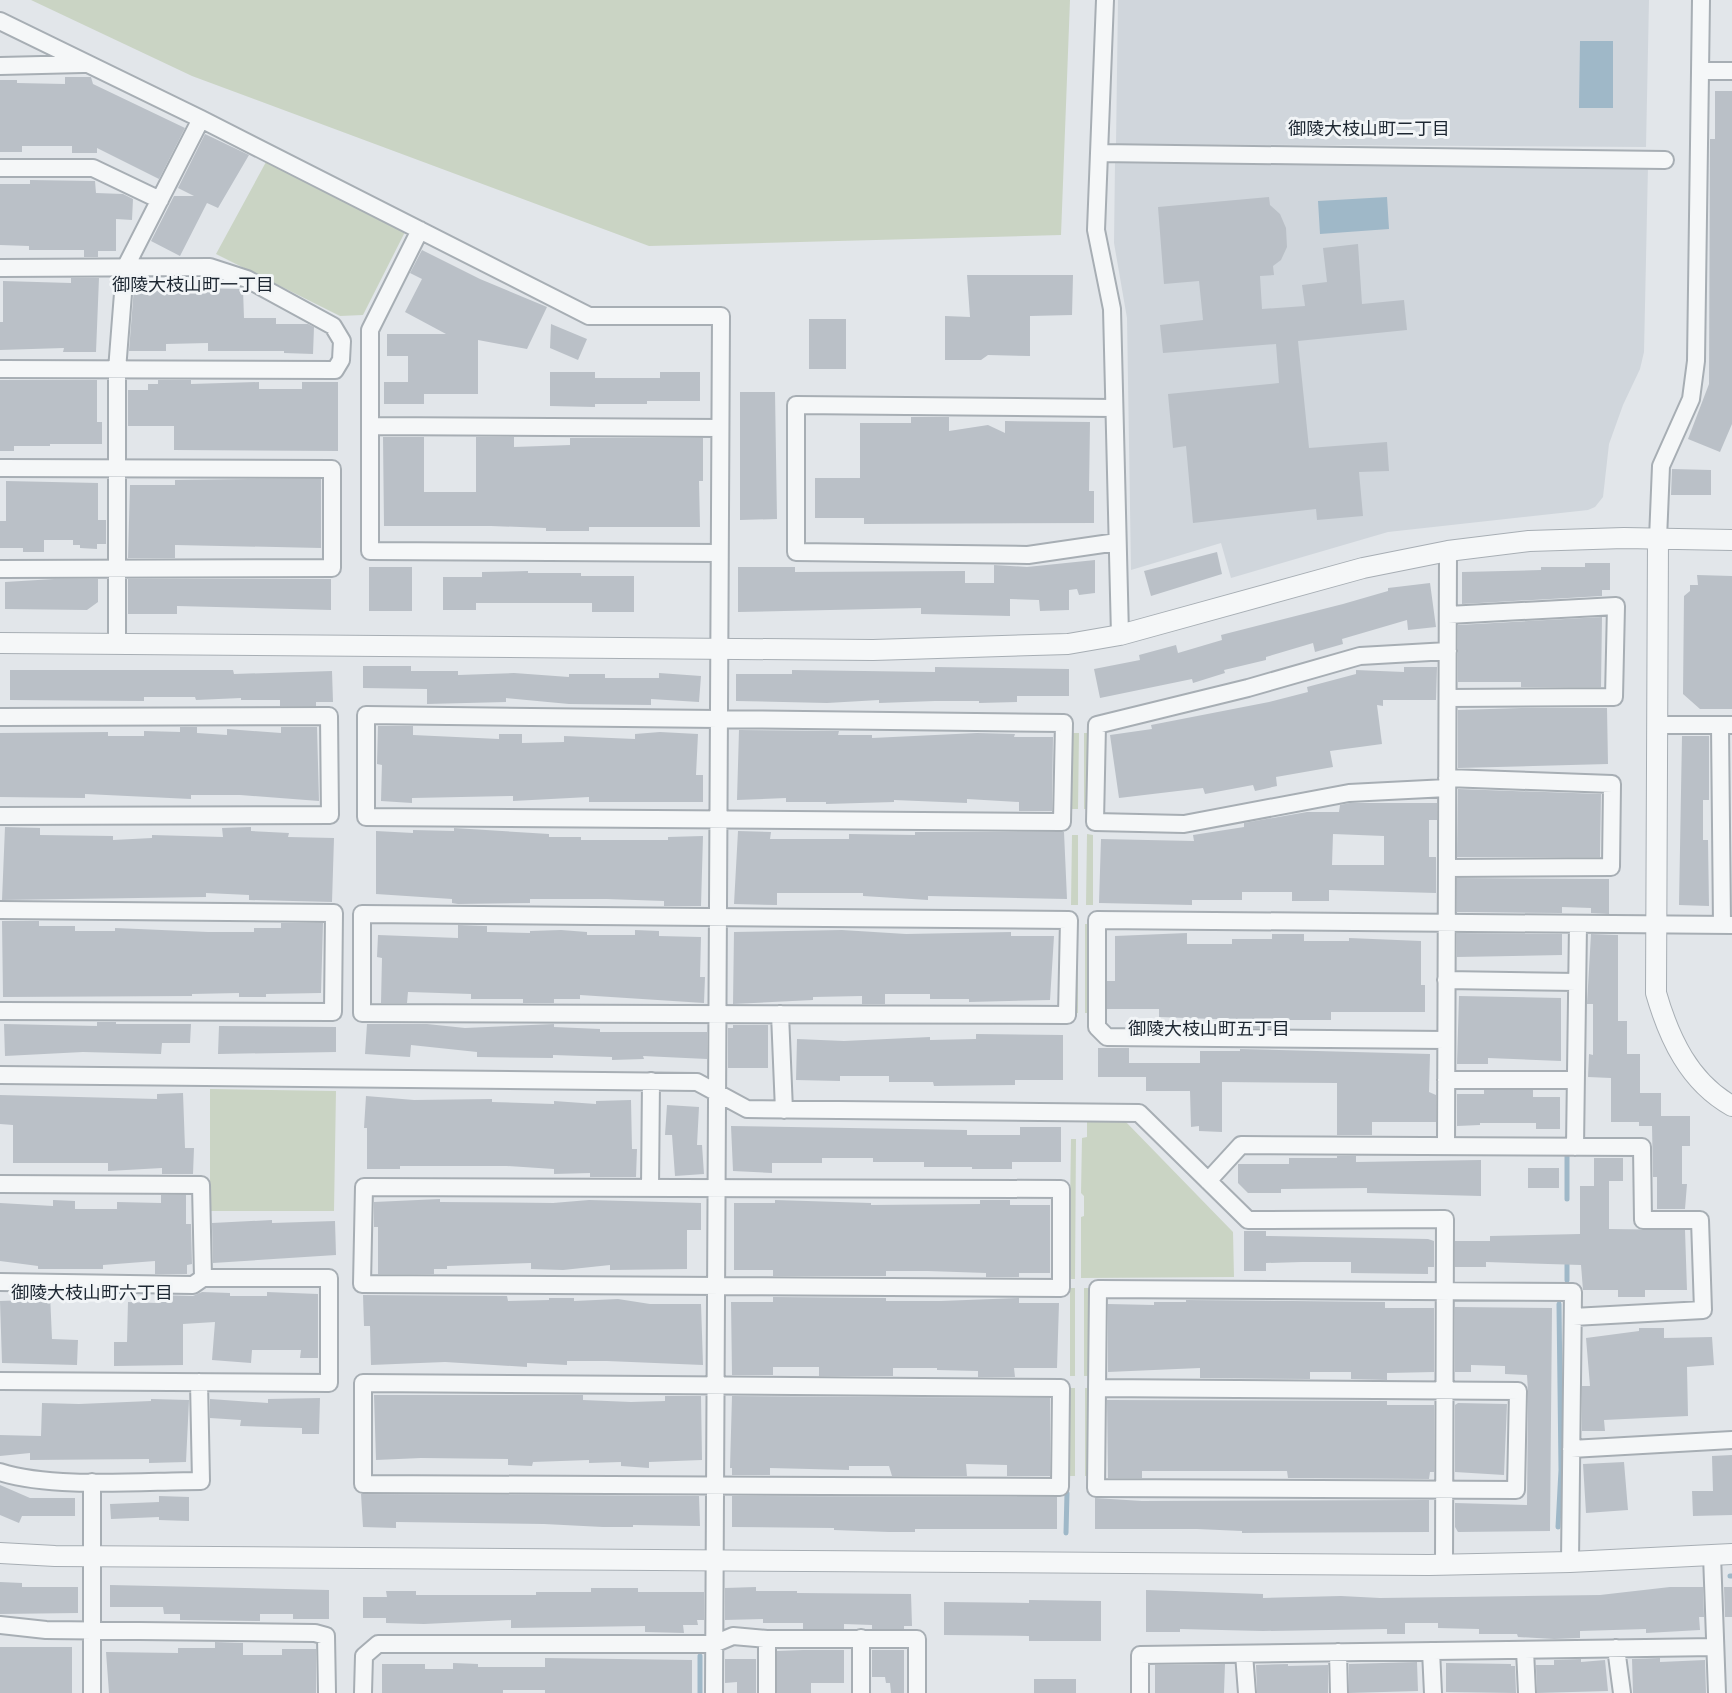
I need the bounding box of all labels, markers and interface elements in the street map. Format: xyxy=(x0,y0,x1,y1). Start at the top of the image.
district label: 御陵大枝山町二丁目 xyxy=(1288,118,1450,140)
district label: 御陵大枝山町一丁目 xyxy=(112,274,274,296)
district label: 御陵大枝山町五丁目 xyxy=(1128,1018,1290,1040)
district label: 御陵大枝山町六丁目 xyxy=(11,1282,173,1304)

